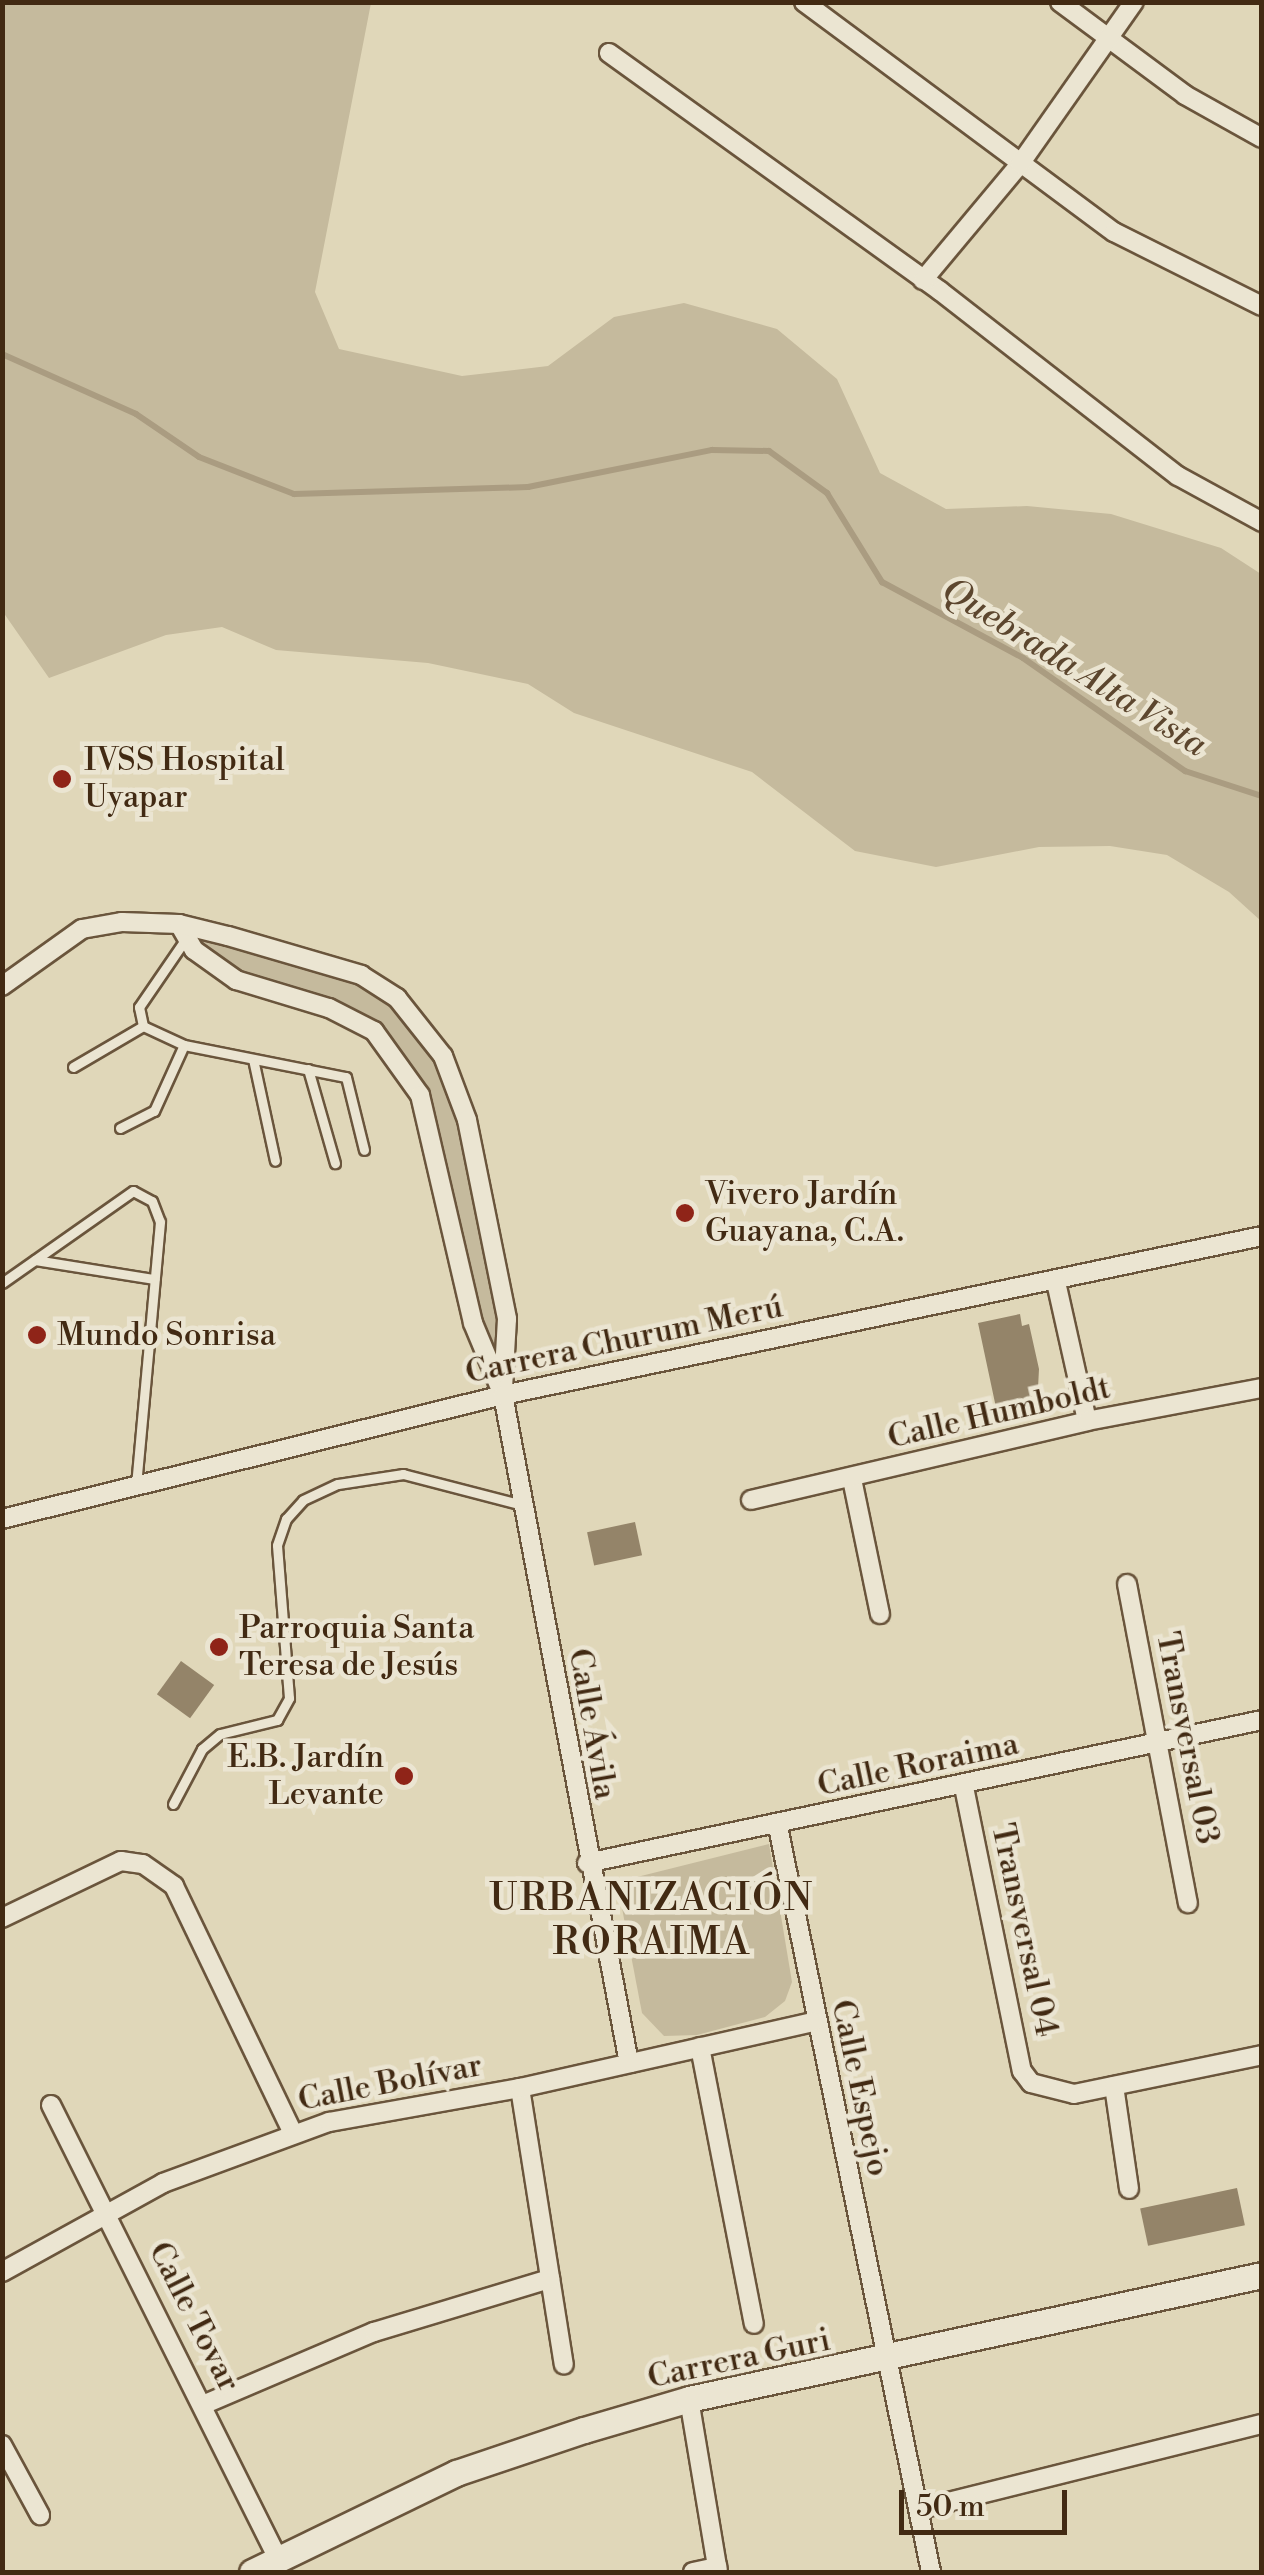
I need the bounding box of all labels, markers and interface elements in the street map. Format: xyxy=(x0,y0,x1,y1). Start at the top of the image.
water label: Quebrada Alta Vista xyxy=(934,570,1214,766)
place label: IVSS Hospital Uyapar xyxy=(84,742,285,817)
marker: IVSS Hospital Uyapar xyxy=(49,766,75,792)
place label: Vivero Jardín Guayana, C.A. xyxy=(705,1176,904,1251)
marker: Vivero Jardín Guayana, C.A. xyxy=(674,1202,696,1224)
street label: Carrera Churum Merú xyxy=(462,1288,786,1392)
place label: Mundo Sonrisa xyxy=(57,1316,276,1354)
marker: Mundo Sonrisa xyxy=(26,1324,48,1346)
street label: Calle Humboldt xyxy=(884,1369,1114,1457)
place label: Parroquia Santa Teresa de Jesús xyxy=(239,1610,474,1685)
street label: Transversal 03 xyxy=(1148,1629,1226,1847)
marker: Parroquia Santa Teresa de Jesús xyxy=(208,1636,230,1658)
street label: Calle Ávila xyxy=(560,1646,624,1802)
street label: Calle Roraima xyxy=(814,1725,1022,1805)
place label: E.B. Jardín Levante xyxy=(227,1739,384,1814)
marker: E.B. Jardín Levante xyxy=(393,1765,415,1787)
street label: Transversal 04 xyxy=(983,1820,1065,2040)
district label: URBANIZACIÓN RORAIMA xyxy=(489,1876,815,1966)
street label: Calle Espejo xyxy=(823,1996,897,2180)
street label: Calle Bolívar xyxy=(295,2046,485,2120)
street label: Calle Tovar xyxy=(140,2236,248,2398)
street label: Carrera Guri xyxy=(644,2321,834,2397)
scale bar xyxy=(904,2470,1072,2532)
text: 50 m xyxy=(916,2488,985,2526)

